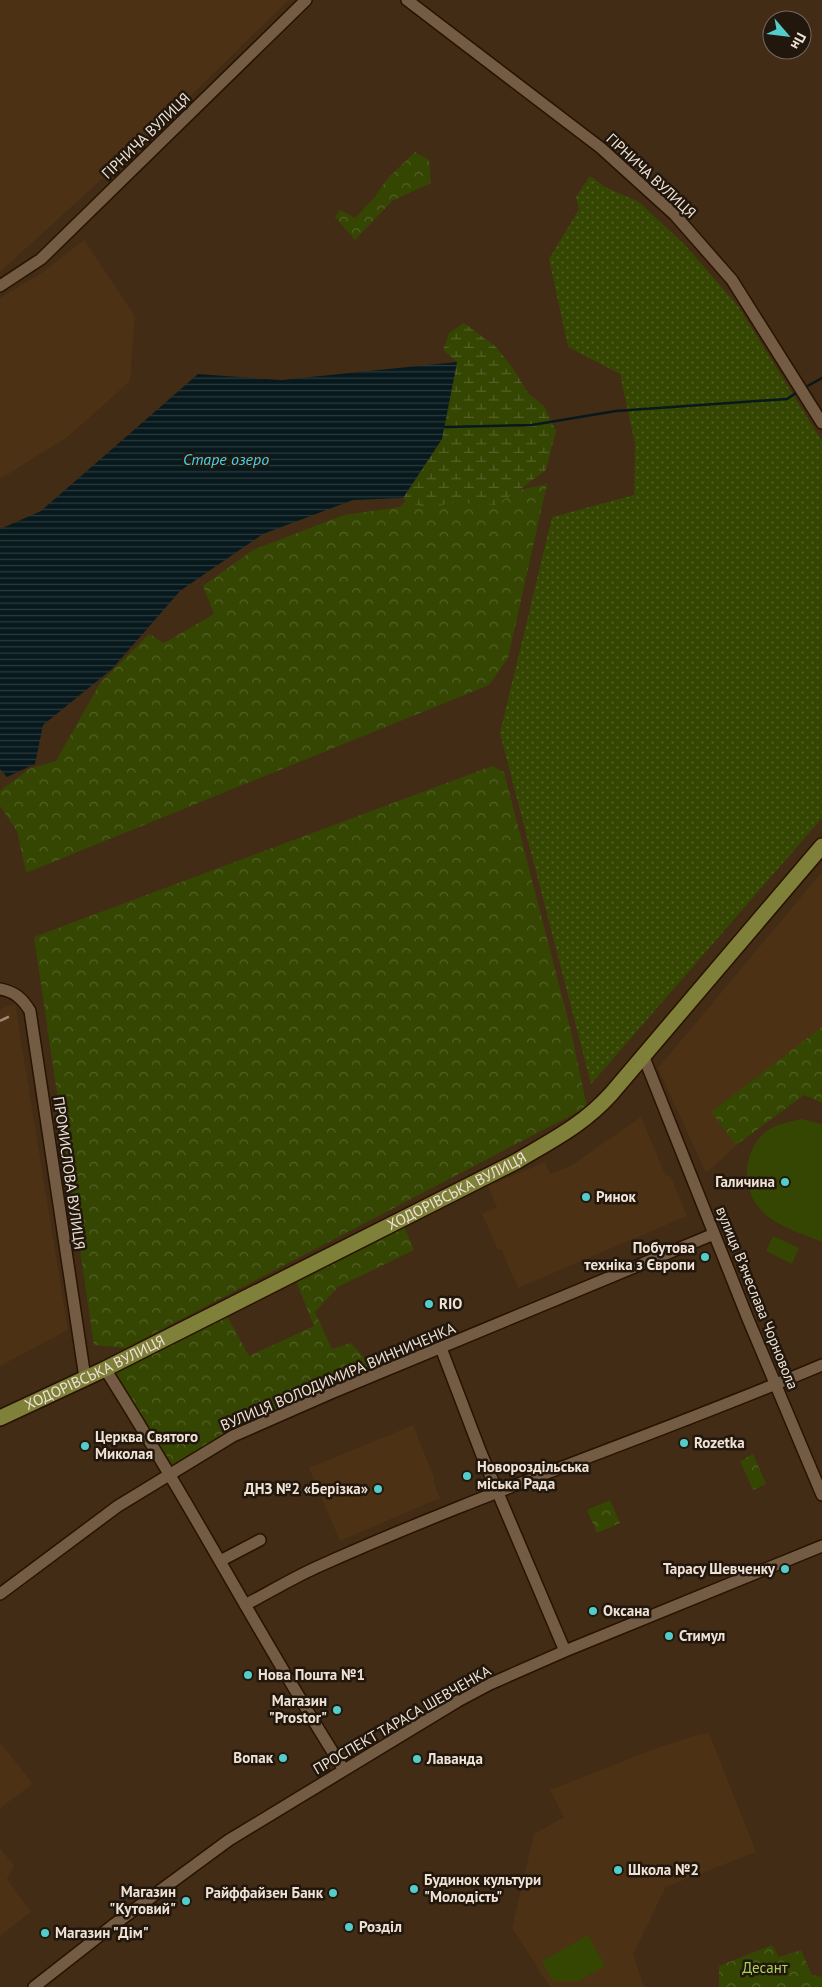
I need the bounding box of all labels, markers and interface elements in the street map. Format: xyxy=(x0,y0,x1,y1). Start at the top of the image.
north arrow xyxy=(762,10,812,60)
text: Пн xyxy=(787,30,810,53)
street label: ГІРНИЧА ВУЛИЦЯ xyxy=(97,89,194,183)
street label: ГІРНИЧА ВУЛИЦЯ xyxy=(602,129,700,222)
water label: Старе озеро xyxy=(183,449,269,469)
street label: ПРОМИСЛОВА ВУЛИЦЯ xyxy=(49,1095,90,1251)
street label: ХОДОРІВСЬКА ВУЛИЦЯ xyxy=(384,1148,530,1234)
place label: Галичина xyxy=(715,1172,775,1191)
marker: Галичина xyxy=(779,1176,791,1188)
place label: Ринок xyxy=(596,1187,637,1206)
marker: Ринок xyxy=(580,1191,592,1203)
street label: вулиця Вʼячеслава Чорновола xyxy=(712,1204,803,1392)
place label: Побутова техніка з Європи xyxy=(584,1238,695,1274)
marker: Побутова техніка з Європи xyxy=(699,1251,711,1263)
place label: RIO xyxy=(439,1294,462,1313)
marker: RIO xyxy=(423,1298,435,1310)
street label: ВУЛИЦЯ ВОЛОДИМИРА ВИННИЧЕНКА xyxy=(217,1318,458,1435)
street label: ХОДОРІВСЬКА ВУЛИЦЯ xyxy=(21,1330,168,1414)
place label: Церква Святого Миколая xyxy=(95,1427,198,1463)
place label: Rozetka xyxy=(694,1433,745,1452)
marker: Rozetka xyxy=(678,1437,690,1449)
marker: Церква Святого Миколая xyxy=(79,1440,91,1452)
place label: Новороздільська міська Рада xyxy=(477,1457,589,1493)
marker: Новороздільська міська Рада xyxy=(461,1470,473,1482)
place label: ДНЗ №2 «Берізка» xyxy=(244,1479,368,1498)
marker: ДНЗ №2 «Берізка» xyxy=(372,1483,384,1495)
place label: Тарасу Шевченку xyxy=(663,1559,776,1578)
marker: Тарасу Шевченку xyxy=(779,1563,791,1575)
place label: Оксана xyxy=(603,1601,650,1620)
marker: Оксана xyxy=(587,1605,599,1617)
place label: Стимул xyxy=(679,1626,725,1645)
marker: Стимул xyxy=(663,1630,675,1642)
street label: ПРОСПЕКТ ТАРАСА ШЕВЧЕНКА xyxy=(309,1661,494,1778)
place label: Нова Пошта №1 xyxy=(258,1665,365,1684)
marker: Нова Пошта №1 xyxy=(242,1669,254,1681)
place label: Магазин "Prostor" xyxy=(269,1691,327,1727)
marker: Магазин "Prostor" xyxy=(331,1704,343,1716)
place label: Вопак xyxy=(233,1748,274,1767)
place label: Лаванда xyxy=(426,1749,483,1768)
marker: Вопак xyxy=(277,1752,289,1764)
marker: Лаванда xyxy=(411,1753,423,1765)
place label: Школа №2 xyxy=(628,1860,699,1879)
marker: Школа №2 xyxy=(612,1864,624,1876)
place label: Будинок культури "Молодість" xyxy=(424,1870,541,1906)
place label: Магазин "Кутовий" xyxy=(109,1882,176,1918)
place label: Райффайзен Банк xyxy=(205,1883,324,1902)
marker: Будинок культури "Молодість" xyxy=(408,1883,420,1895)
marker: Райффайзен Банк xyxy=(327,1887,339,1899)
marker: Магазин "Кутовий" xyxy=(180,1895,192,1907)
place label: Розділ xyxy=(359,1917,402,1936)
marker: Розділ xyxy=(343,1921,355,1933)
place label: Магазин "Дім" xyxy=(55,1923,149,1942)
marker: Магазин "Дім" xyxy=(39,1927,51,1939)
park label: Десант xyxy=(742,1958,788,1977)

